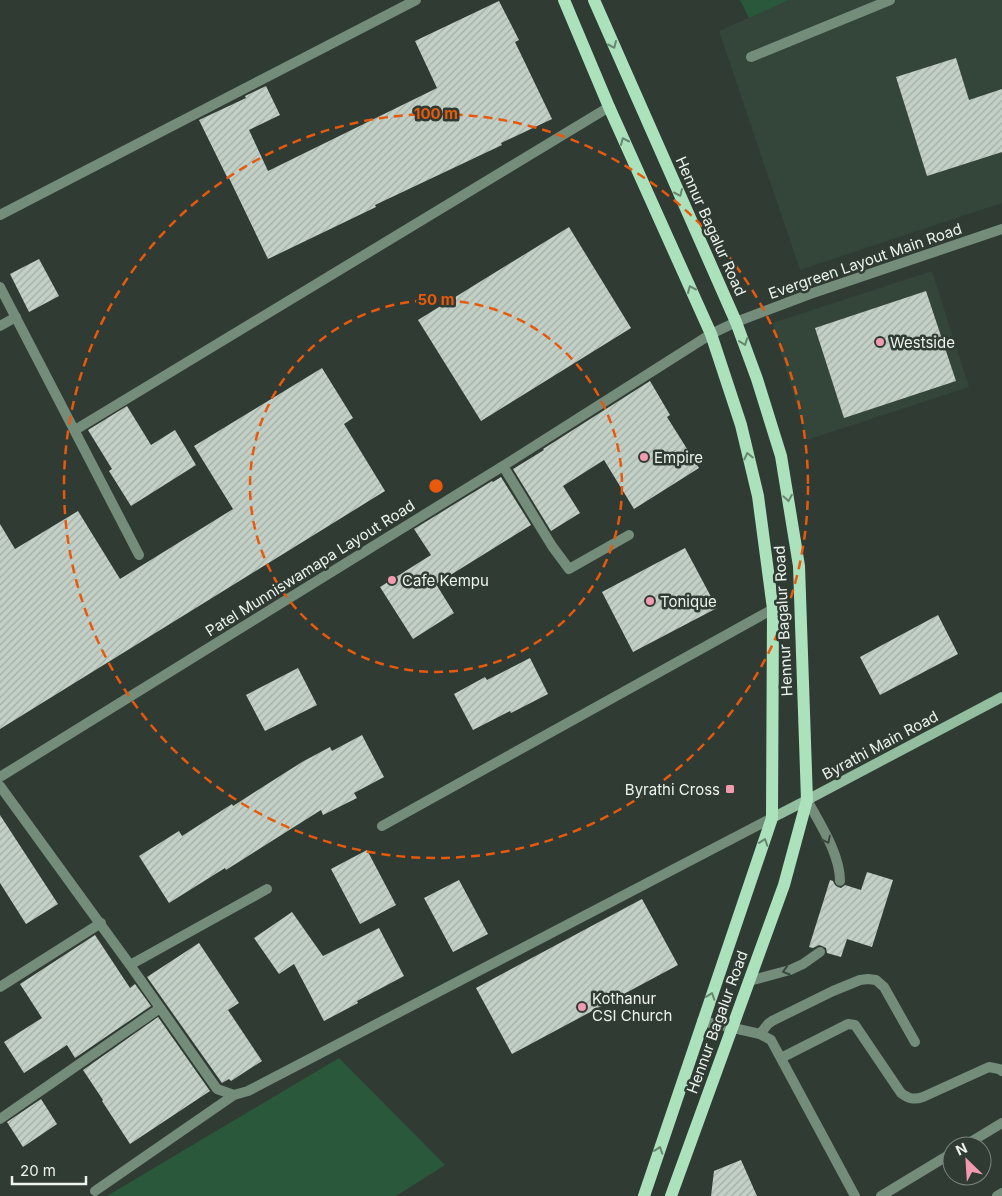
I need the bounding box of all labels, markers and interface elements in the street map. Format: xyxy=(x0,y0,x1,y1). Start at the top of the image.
one-way arrow xyxy=(607,40,618,49)
text: 100 m xyxy=(414,104,458,123)
one-way arrow xyxy=(620,137,631,146)
street label: Hennur Bagalur Road xyxy=(672,153,750,299)
one-way arrow xyxy=(673,188,684,197)
street label: Evergreen Layout Main Road xyxy=(766,219,964,303)
one-way arrow xyxy=(687,286,697,295)
text: 50 m xyxy=(418,290,454,309)
place label: Westside xyxy=(890,333,955,352)
marker: Westside xyxy=(874,336,886,348)
one-way arrow xyxy=(738,337,748,346)
place label: Empire xyxy=(654,448,703,467)
marker: Empire xyxy=(638,451,650,463)
one-way arrow xyxy=(743,451,754,460)
centre of rings xyxy=(427,477,445,495)
one-way arrow xyxy=(782,494,793,502)
street label: Patel Munniswamapa Layout Road xyxy=(202,495,418,641)
street label: Hennur Bagalur Road xyxy=(770,545,796,697)
place label: Cafe Kempu xyxy=(402,571,489,590)
marker: Cafe Kempu xyxy=(386,574,398,586)
place label: Tonique xyxy=(660,592,717,611)
marker: Tonique xyxy=(644,595,656,607)
street label: Byrathi Main Road xyxy=(819,706,941,784)
place label: Byrathi Cross xyxy=(625,780,720,799)
marker: Byrathi Cross xyxy=(724,783,736,795)
one-way arrow xyxy=(821,834,831,843)
one-way arrow xyxy=(758,838,768,847)
street label: Hennur Bagalur Road xyxy=(682,948,752,1096)
one-way arrow xyxy=(783,965,791,975)
place label: Kothanur CSI Church xyxy=(592,989,672,1025)
one-way arrow xyxy=(705,992,715,1001)
marker: Kothanur CSI Church xyxy=(576,1001,588,1013)
north arrow xyxy=(942,1136,992,1186)
text: N xyxy=(953,1139,970,1159)
one-way arrow xyxy=(653,1146,663,1154)
scale bar xyxy=(12,1154,86,1186)
text: 20 m xyxy=(20,1161,56,1180)

